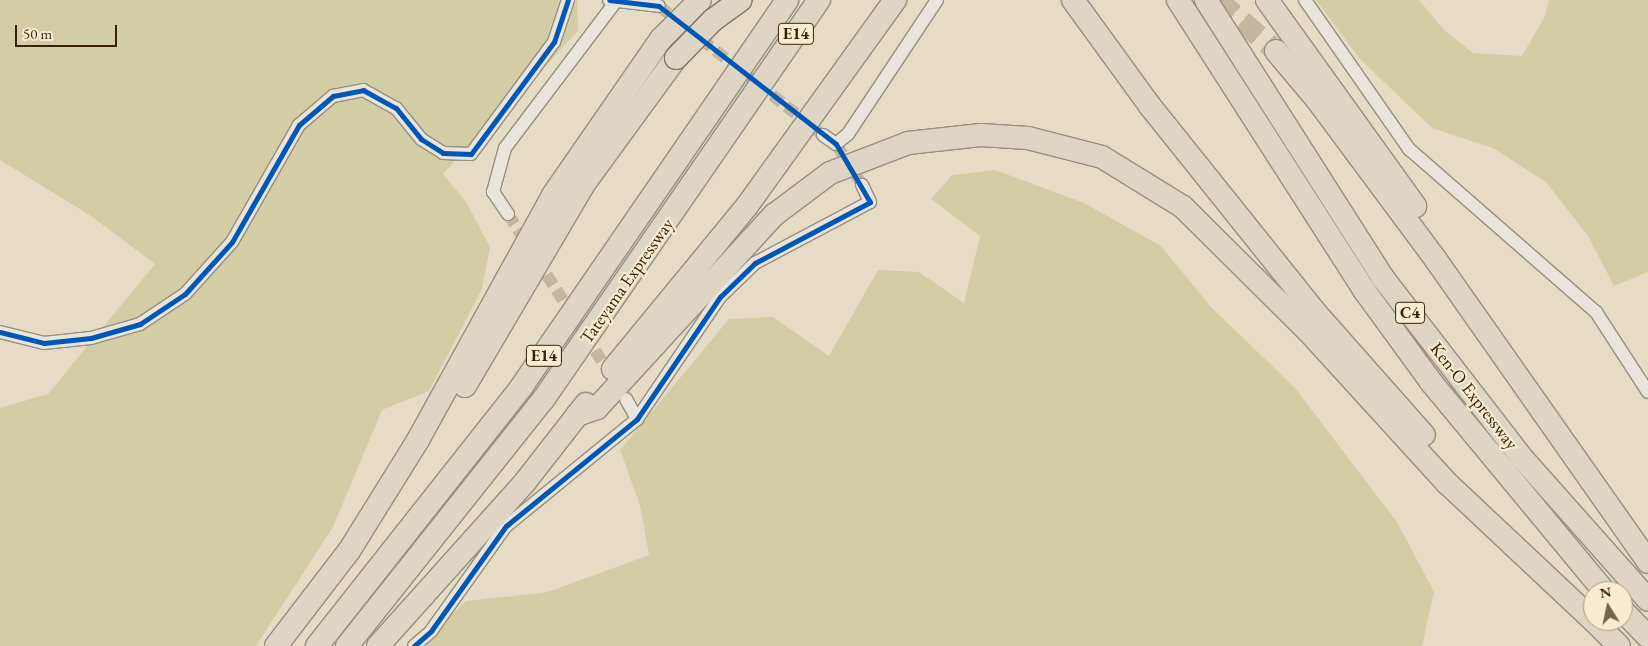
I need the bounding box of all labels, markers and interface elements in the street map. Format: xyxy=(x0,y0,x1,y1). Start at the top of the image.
scale bar xyxy=(18,15,120,47)
road number: E14 xyxy=(777,20,815,48)
text: 50 m xyxy=(23,24,52,43)
street label: Tateyama Expressway xyxy=(576,214,678,348)
road number: C4 xyxy=(1395,300,1425,326)
street label: Ken-O Expressway xyxy=(1426,338,1522,454)
road number: E14 xyxy=(525,342,563,370)
north arrow xyxy=(1583,581,1633,631)
text: N xyxy=(1598,582,1613,602)

